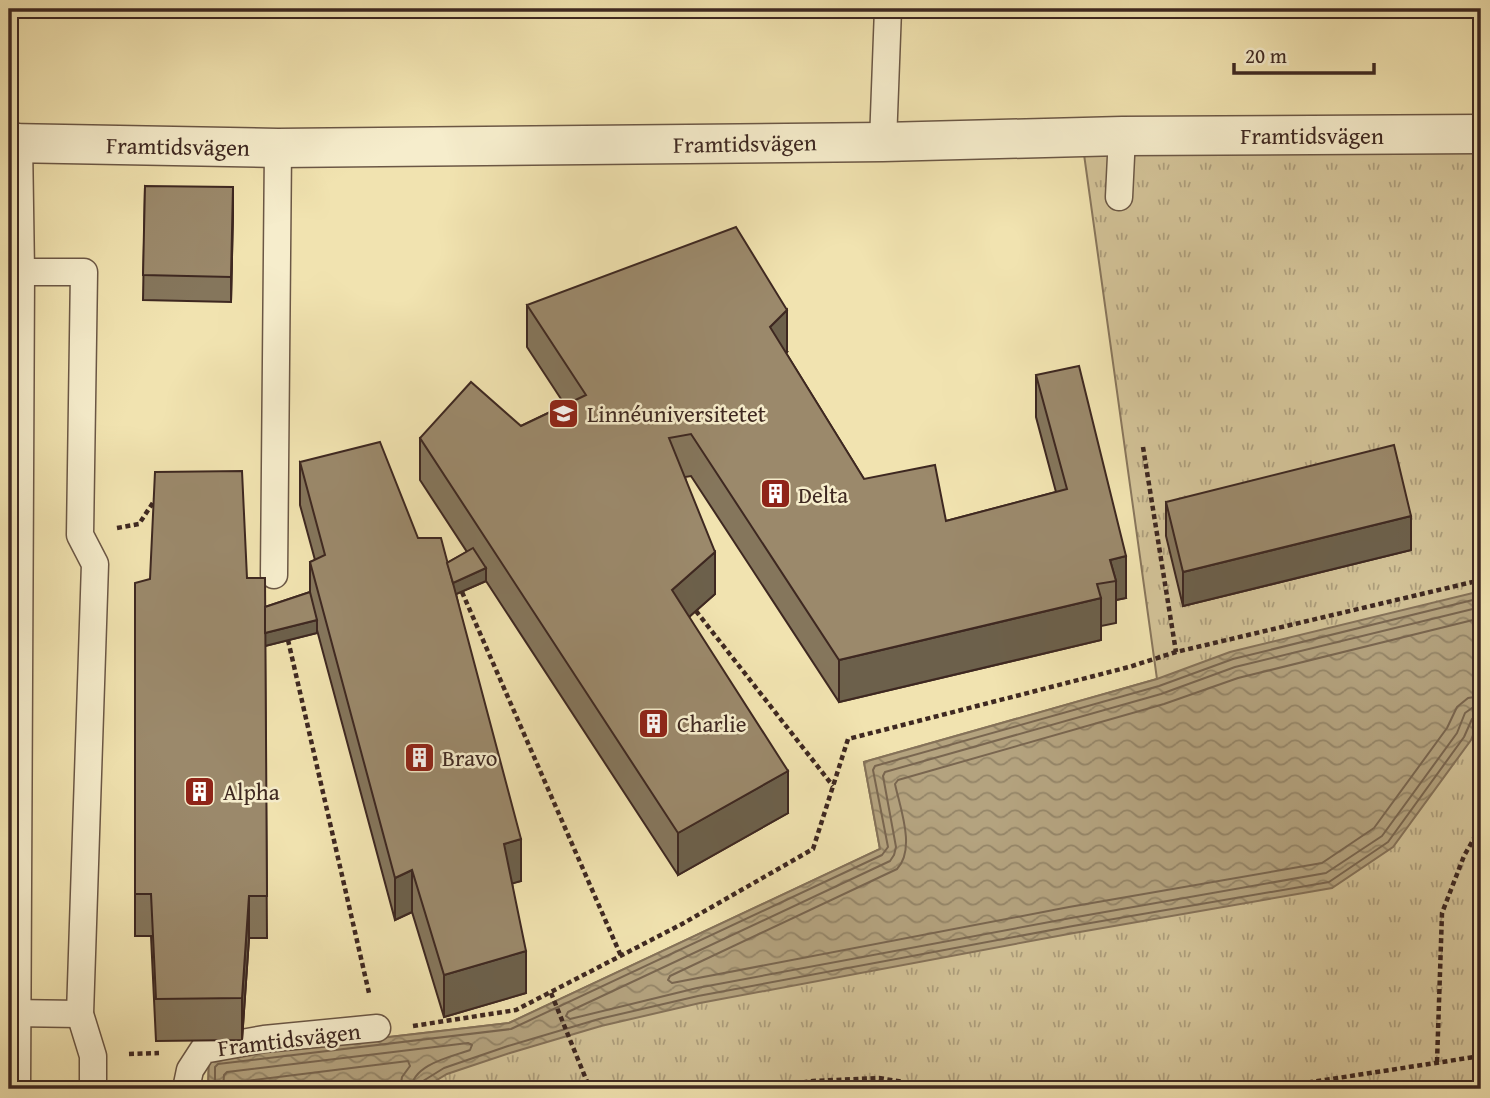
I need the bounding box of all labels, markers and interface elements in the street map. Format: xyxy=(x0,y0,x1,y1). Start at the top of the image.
scale bar xyxy=(1234,32,1374,76)
text: 20 m xyxy=(1245,40,1287,71)
street label: Framtidsvägen xyxy=(1240,119,1384,152)
street label: Framtidsvägen xyxy=(673,125,817,161)
street label: Framtidsvägen xyxy=(106,128,250,164)
school or university icon: Linnéuniversitetet xyxy=(547,396,581,430)
place label: Linnéuniversitetet xyxy=(587,397,766,430)
building icon: Delta xyxy=(758,477,792,511)
place label: Delta xyxy=(798,478,848,511)
building icon: Charlie xyxy=(637,706,671,740)
place label: Charlie xyxy=(677,707,746,740)
building icon: Bravo xyxy=(402,740,436,774)
place label: Bravo xyxy=(442,741,498,774)
building icon: Alpha xyxy=(183,774,217,808)
place label: Alpha xyxy=(223,775,280,808)
street label: Framtidsvägen xyxy=(216,1014,362,1064)

